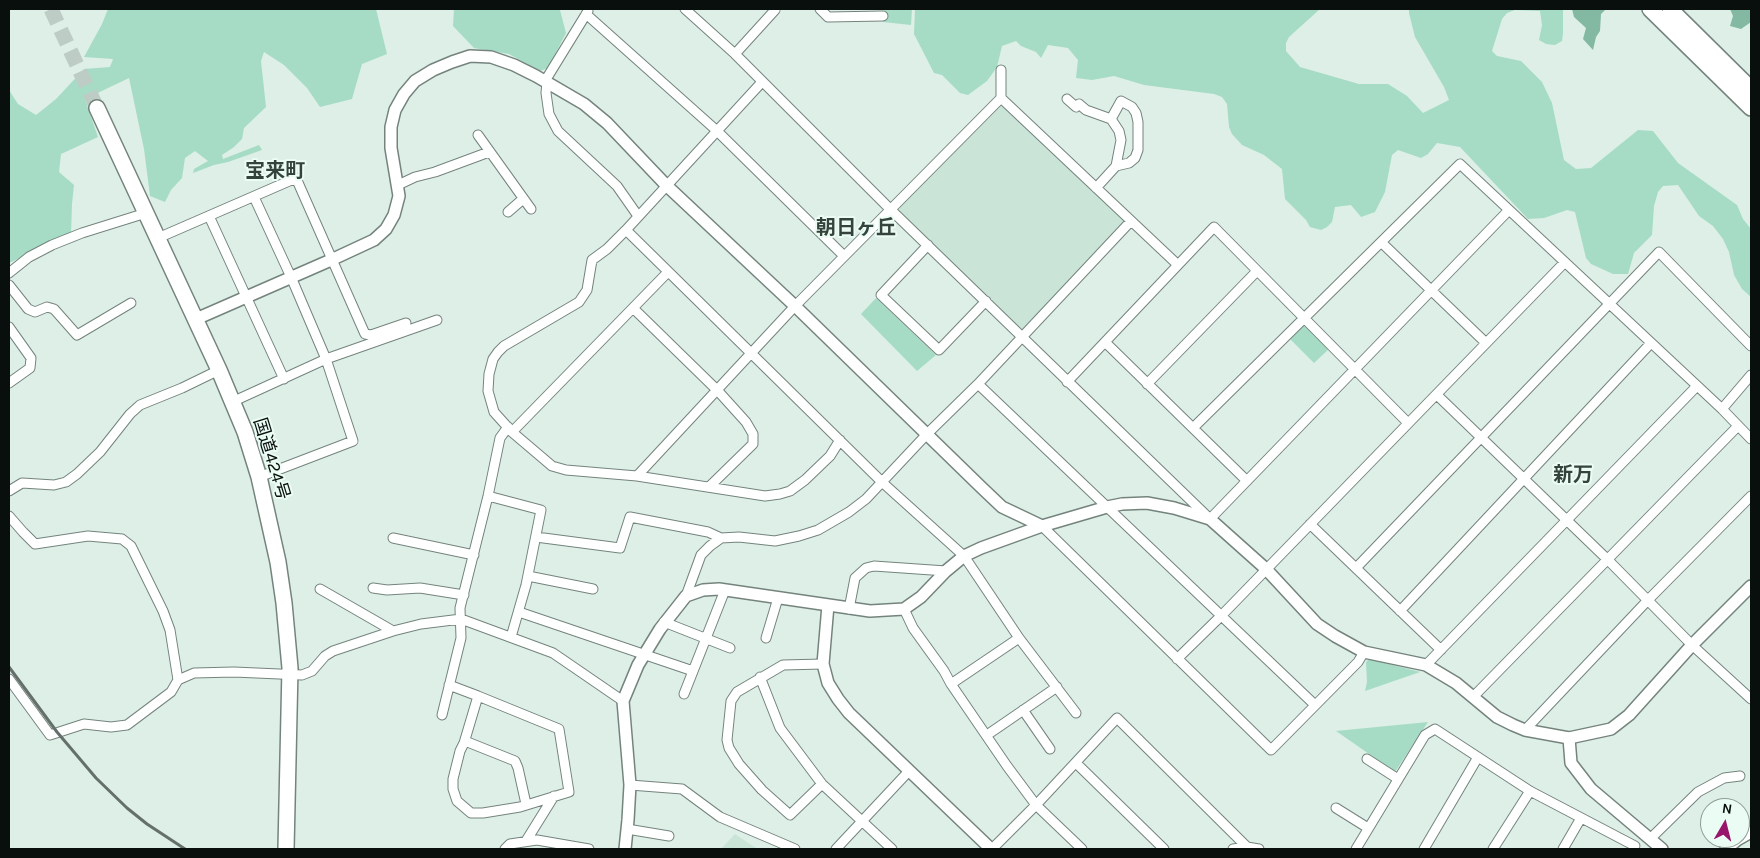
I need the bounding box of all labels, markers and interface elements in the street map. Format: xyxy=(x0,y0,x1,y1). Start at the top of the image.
district label: 宝来町 xyxy=(245,159,305,183)
district label: 朝日ヶ丘 xyxy=(816,216,896,240)
street label: 国道424号 xyxy=(248,415,294,503)
district label: 新万 xyxy=(1553,463,1593,487)
north arrow xyxy=(1700,798,1750,848)
text: N xyxy=(1721,800,1733,818)

